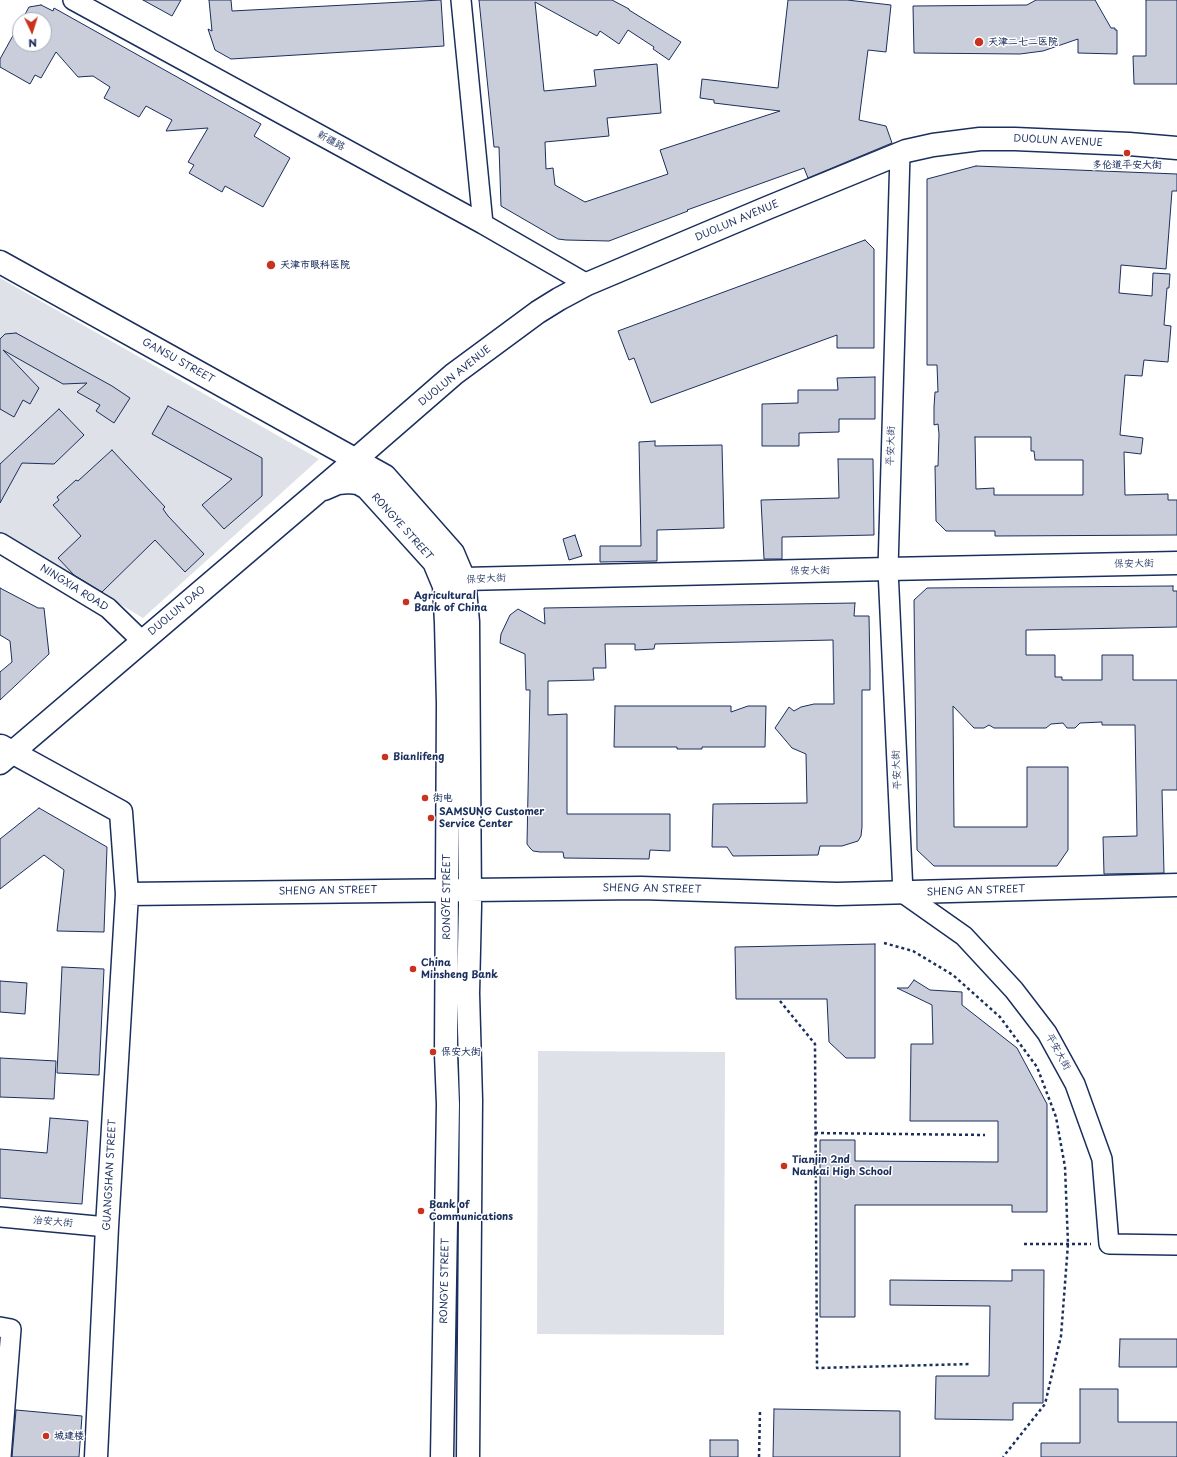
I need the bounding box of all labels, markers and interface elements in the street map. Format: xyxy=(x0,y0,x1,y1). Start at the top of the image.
north arrow xyxy=(12,12,52,52)
text: N xyxy=(28,35,38,52)
marker: 天津二七二医院 xyxy=(973,36,985,48)
place label: 天津二七二医院 xyxy=(988,36,1058,48)
street label: 新疆路 xyxy=(315,128,347,154)
street label: DUOLUN AVENUE xyxy=(1013,133,1103,149)
marker: 多伦道平安大街 xyxy=(1122,148,1132,158)
place label: 多伦道平安大街 xyxy=(1092,159,1162,171)
street label: DUOLUN AVENUE xyxy=(694,198,780,244)
marker: 天津市眼科医院 xyxy=(265,259,277,271)
place label: 天津市眼科医院 xyxy=(280,259,350,271)
street label: GANSU STREET xyxy=(140,336,216,386)
street label: DUOLUN AVENUE xyxy=(416,343,494,409)
street label: 平安大街 xyxy=(884,426,898,466)
street label: RONGYE STREET xyxy=(369,491,435,563)
street label: 保安大街 xyxy=(1114,558,1154,570)
street label: NINGXIA ROAD xyxy=(38,562,110,614)
street label: 保安大街 xyxy=(790,565,830,577)
street label: 保安大街 xyxy=(466,572,506,586)
street label: DUOLUN DAO xyxy=(146,584,208,638)
place label: Agricultural Bank of China xyxy=(414,590,487,614)
marker: Agricultural Bank of China xyxy=(401,597,411,607)
street label: 平安大街 xyxy=(890,750,904,790)
place label: Bianlifeng xyxy=(393,751,444,763)
marker: Bianlifeng xyxy=(380,752,390,762)
place label: 街电 xyxy=(433,792,453,804)
marker: 街电 xyxy=(420,793,430,803)
place label: SAMSUNG Customer Service Center xyxy=(439,806,544,830)
marker: SAMSUNG Customer Service Center xyxy=(426,813,436,823)
street label: RONGYE STREET xyxy=(441,854,453,940)
street label: SHENG AN STREET xyxy=(603,882,701,896)
street label: SHENG AN STREET xyxy=(926,883,1026,899)
street label: SHENG AN STREET xyxy=(279,884,377,898)
place label: China Minsheng Bank xyxy=(421,957,498,980)
marker: China Minsheng Bank xyxy=(408,964,418,974)
street label: 平安大街 xyxy=(1043,1032,1073,1072)
place label: 保安大街 xyxy=(441,1046,481,1058)
marker: 保安大街 xyxy=(428,1047,438,1057)
street label: GUANGSHAN STREET xyxy=(101,1119,119,1231)
place label: Tianjin 2nd Nankai High School xyxy=(792,1154,892,1178)
marker: Tianjin 2nd Nankai High School xyxy=(779,1161,789,1171)
place label: Bank of Communications xyxy=(429,1199,513,1222)
marker: Bank of Communications xyxy=(416,1206,426,1216)
street label: 治安大街 xyxy=(33,1214,73,1230)
street label: RONGYE STREET xyxy=(438,1238,452,1324)
place label: 城建楼 xyxy=(54,1430,84,1442)
marker: 城建楼 xyxy=(41,1431,51,1441)

